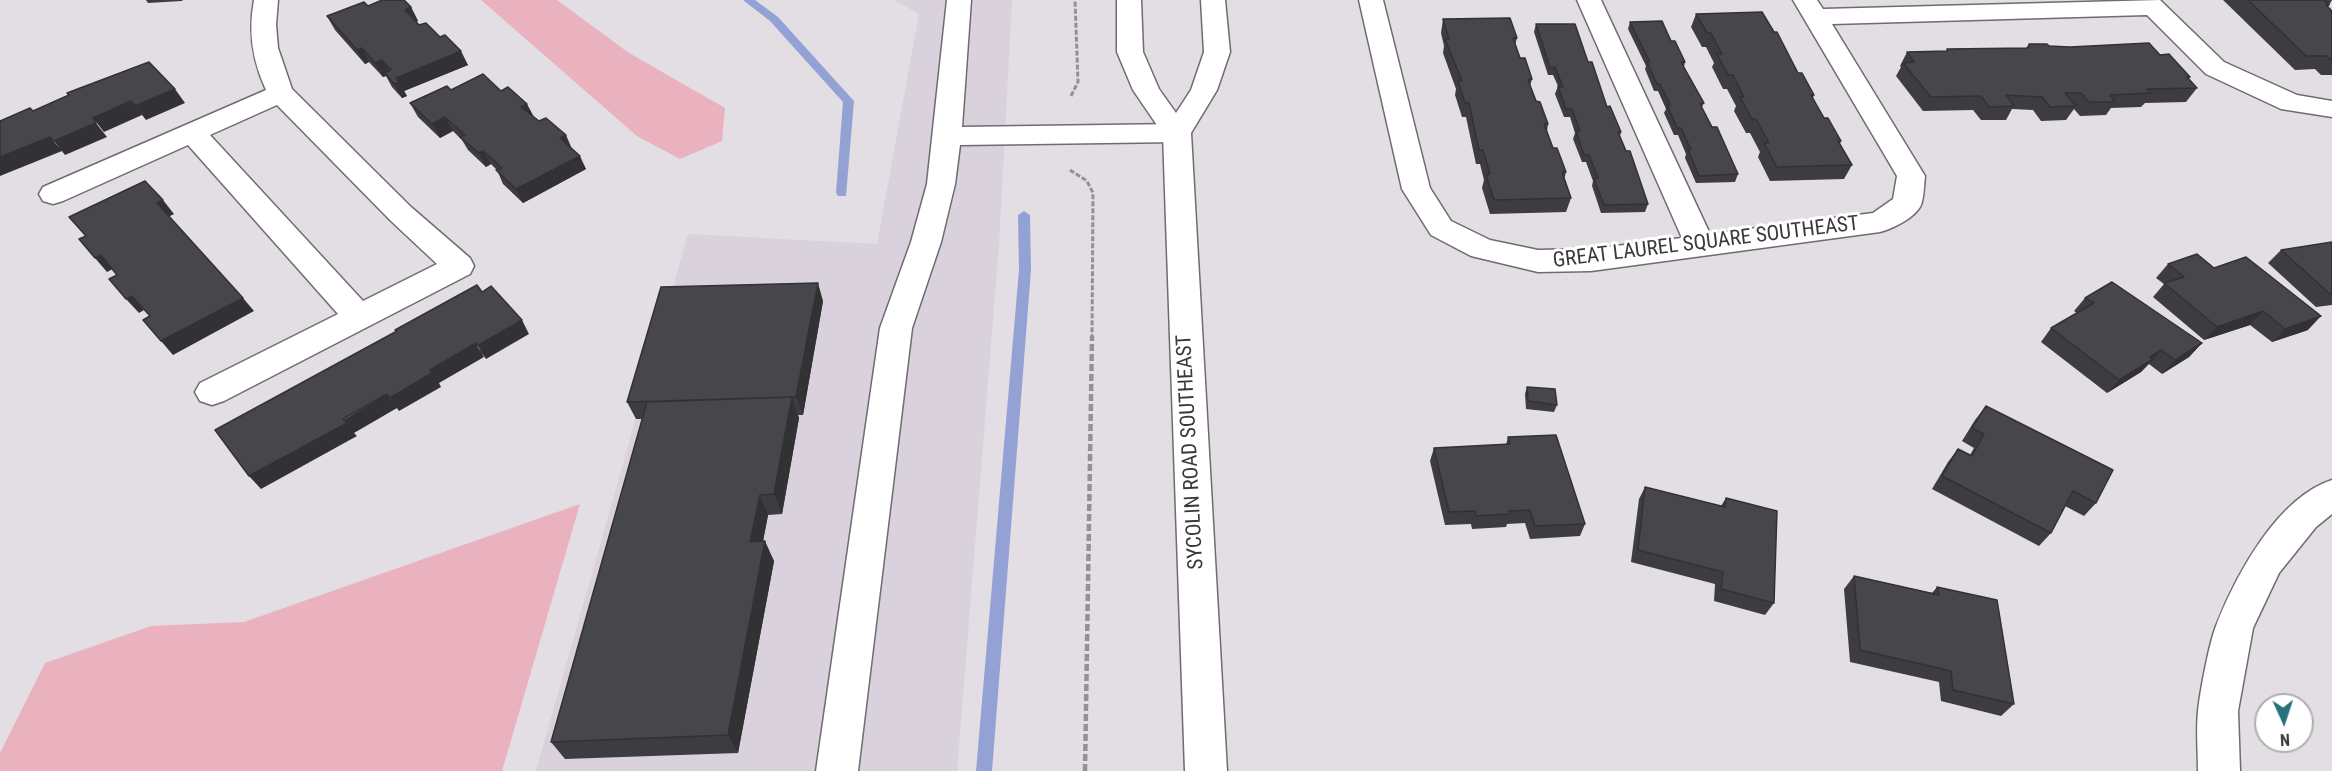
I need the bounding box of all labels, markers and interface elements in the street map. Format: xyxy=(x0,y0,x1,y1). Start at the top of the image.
street label: GREAT LAUREL SQUARE SOUTHEAST xyxy=(1552,212,1860,274)
street label: SYCOLIN ROAD SOUTHEAST xyxy=(1172,334,1210,570)
north arrow xyxy=(2254,693,2314,753)
text: N xyxy=(2279,730,2290,749)

